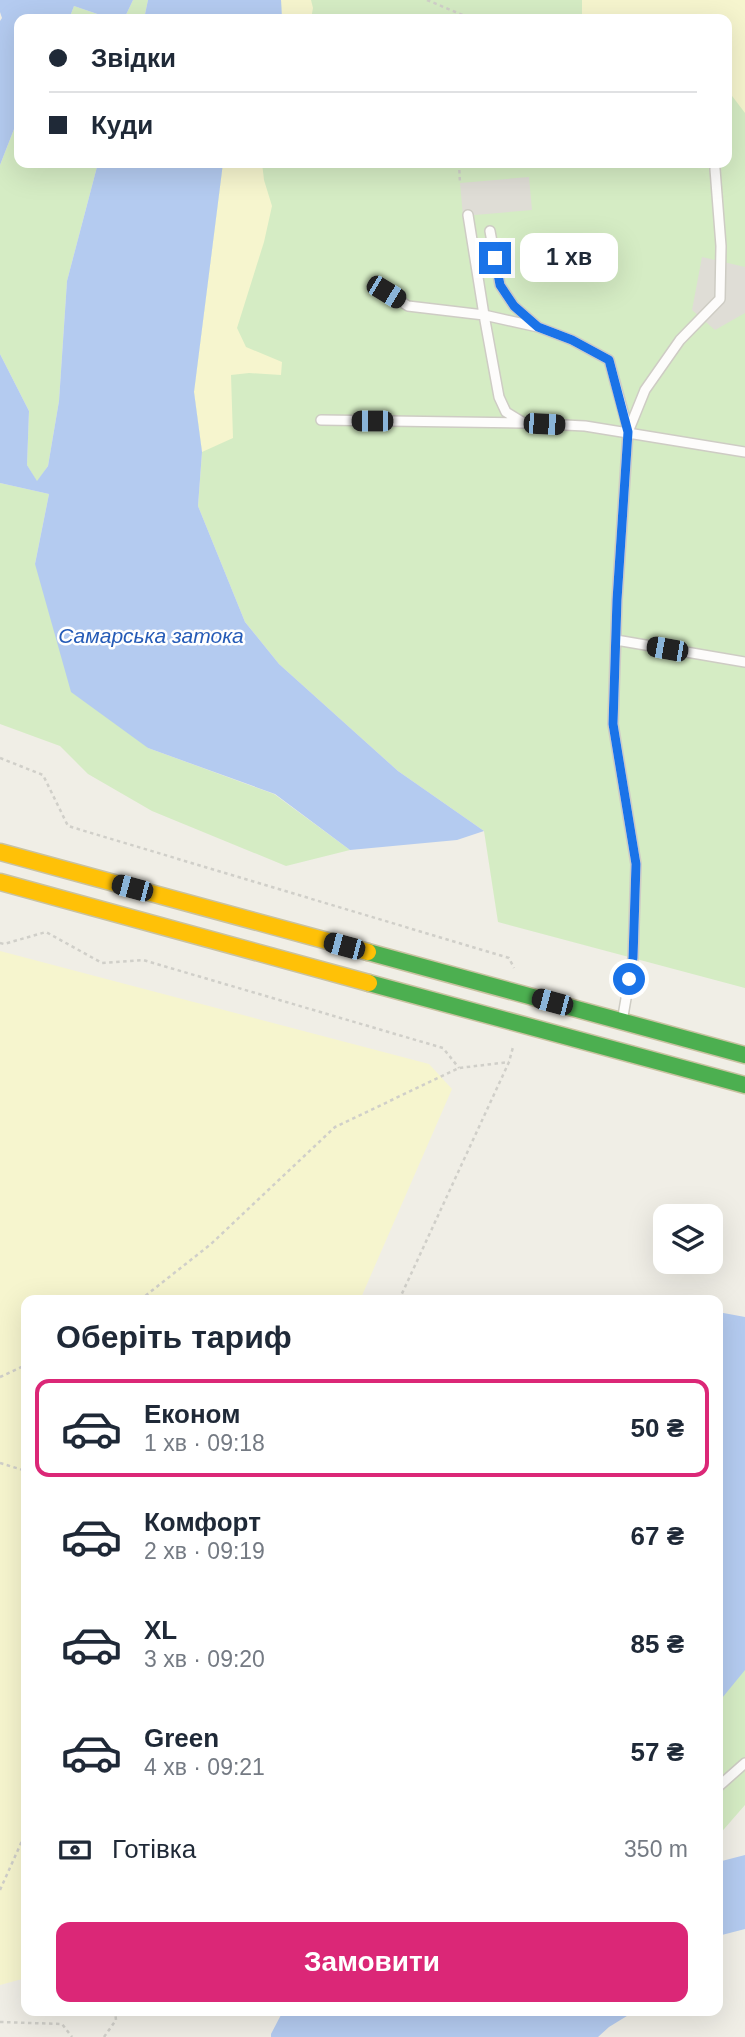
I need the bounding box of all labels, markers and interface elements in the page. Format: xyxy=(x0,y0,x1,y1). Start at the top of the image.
text: Звідки xyxy=(91,43,176,73)
text: Куди xyxy=(91,110,153,140)
callout: 1 хв xyxy=(520,233,618,282)
route end xyxy=(479,242,511,274)
text: 1 хв xyxy=(546,244,592,270)
car xyxy=(363,272,410,312)
car xyxy=(352,411,394,432)
car xyxy=(523,412,566,436)
water label: Самарська затока xyxy=(58,624,244,647)
car xyxy=(645,635,690,663)
car xyxy=(109,872,156,904)
car xyxy=(321,930,368,962)
route start xyxy=(613,963,645,995)
car xyxy=(529,986,576,1018)
map controls xyxy=(653,1204,723,1274)
button: layers xyxy=(653,1204,723,1274)
text: Оберіть тариф xyxy=(56,1319,292,1355)
icon: car xyxy=(60,1397,123,1460)
text: Економ xyxy=(144,1399,240,1429)
text: 50 ₴ xyxy=(631,1413,684,1443)
text: 1 хв · 09:18 xyxy=(144,1430,265,1456)
icon: car xyxy=(60,1505,123,1568)
text: Комфорт xyxy=(144,1507,261,1537)
text: 67 ₴ xyxy=(631,1521,684,1551)
text: 2 хв · 09:19 xyxy=(144,1538,265,1564)
icon: car xyxy=(60,1613,123,1676)
text: XL xyxy=(144,1615,177,1645)
text: 85 ₴ xyxy=(631,1629,684,1659)
text: 3 хв · 09:20 xyxy=(144,1646,265,1672)
icon: car xyxy=(60,1721,123,1784)
text: Green xyxy=(144,1723,219,1753)
text: 57 ₴ xyxy=(631,1737,684,1767)
text: 4 хв · 09:21 xyxy=(144,1754,265,1780)
icon: cash xyxy=(56,1831,94,1869)
text: Готівка xyxy=(112,1834,196,1864)
text: 350 m xyxy=(624,1836,688,1862)
button: Замовити xyxy=(56,1922,688,2002)

